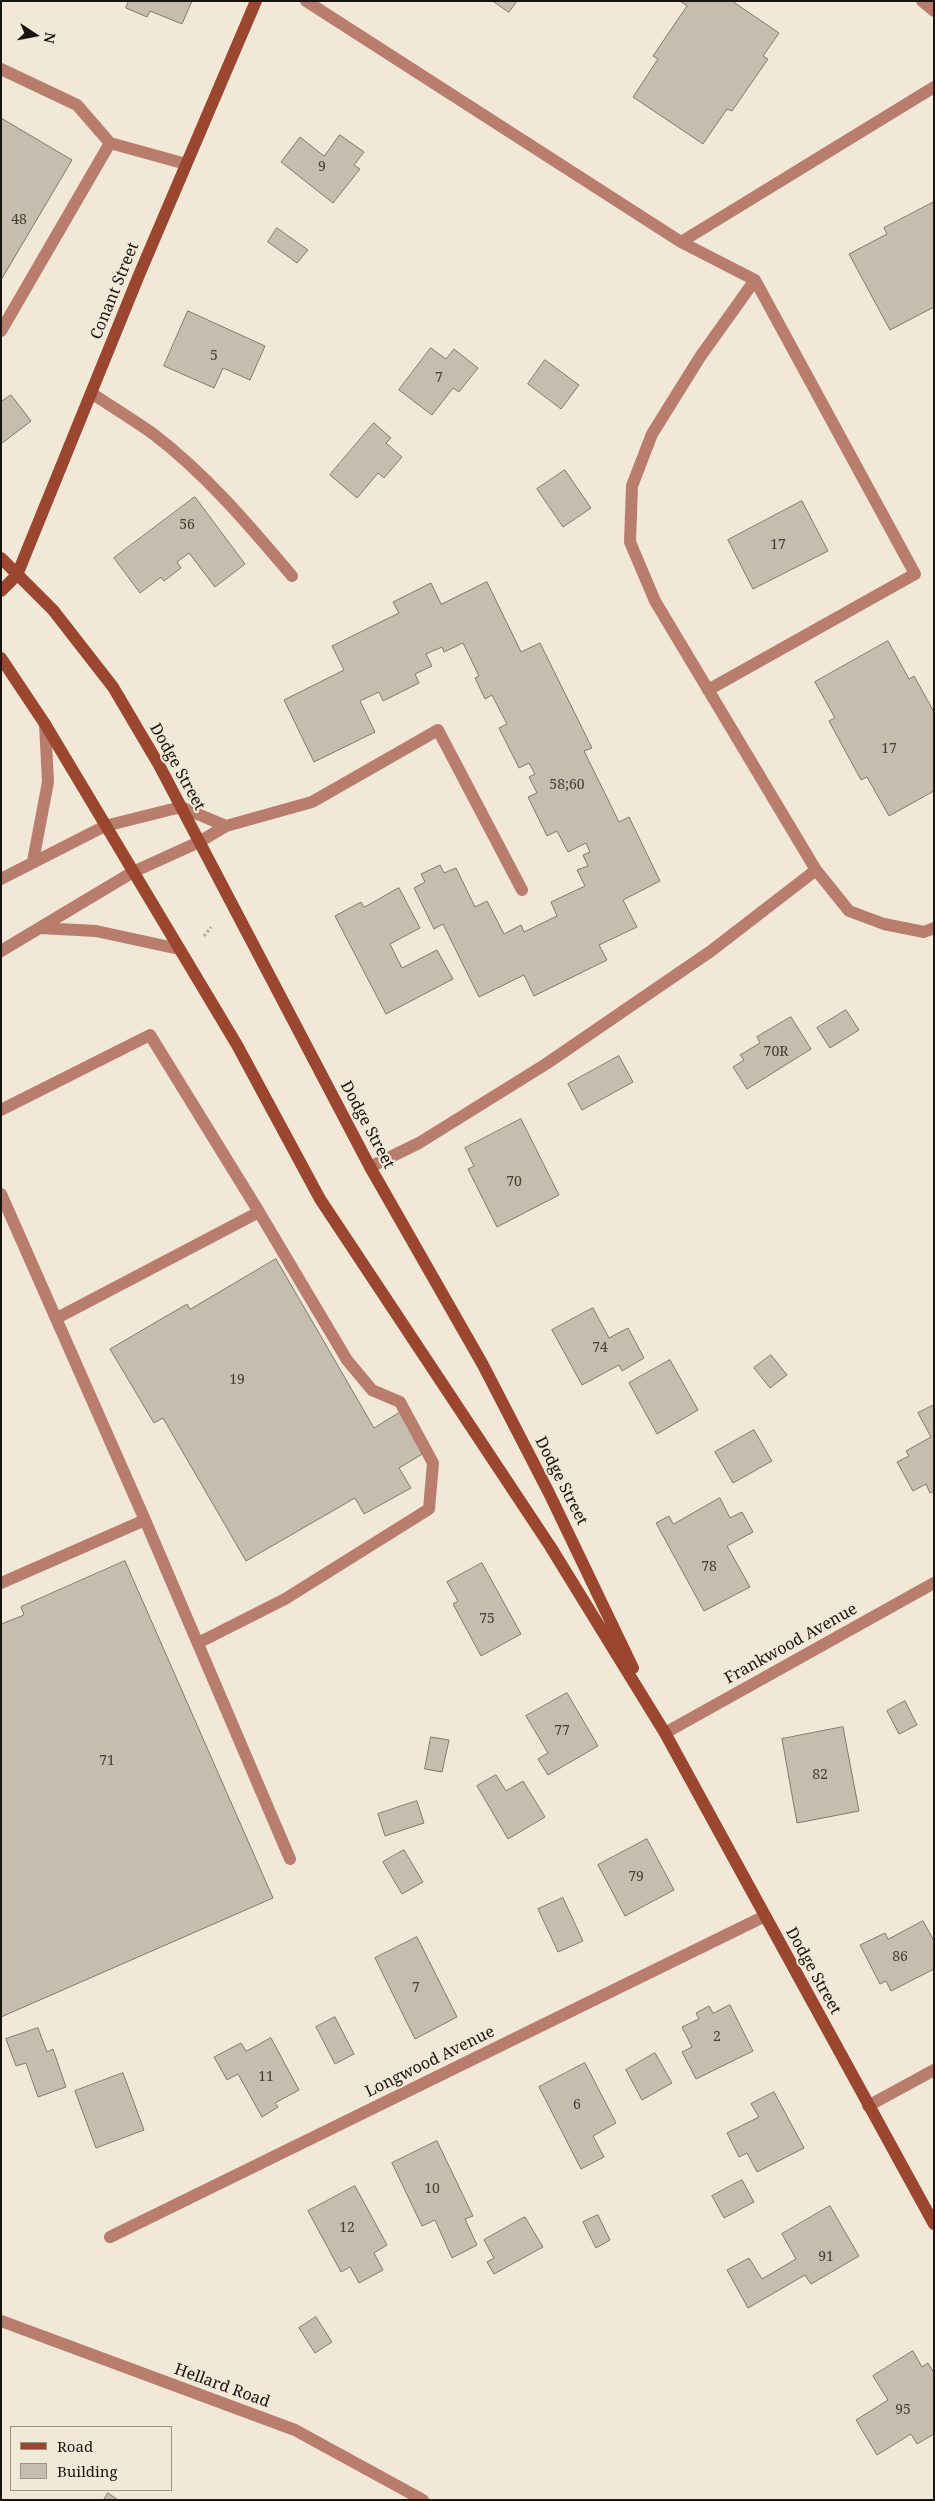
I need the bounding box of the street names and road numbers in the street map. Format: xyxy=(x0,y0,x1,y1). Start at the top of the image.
street label: Conant Street xyxy=(87,240,143,342)
street label: Dodge Street xyxy=(145,720,209,814)
street label: Dodge Street xyxy=(336,1078,398,1172)
street label: Dodge Street xyxy=(531,1434,591,1528)
street label: Frankwood Avenue xyxy=(721,1600,861,1688)
street label: Dodge Street xyxy=(781,1924,845,2018)
street label: Longwood Avenue xyxy=(362,2022,498,2102)
street label: Hellard Road xyxy=(172,2360,272,2412)

